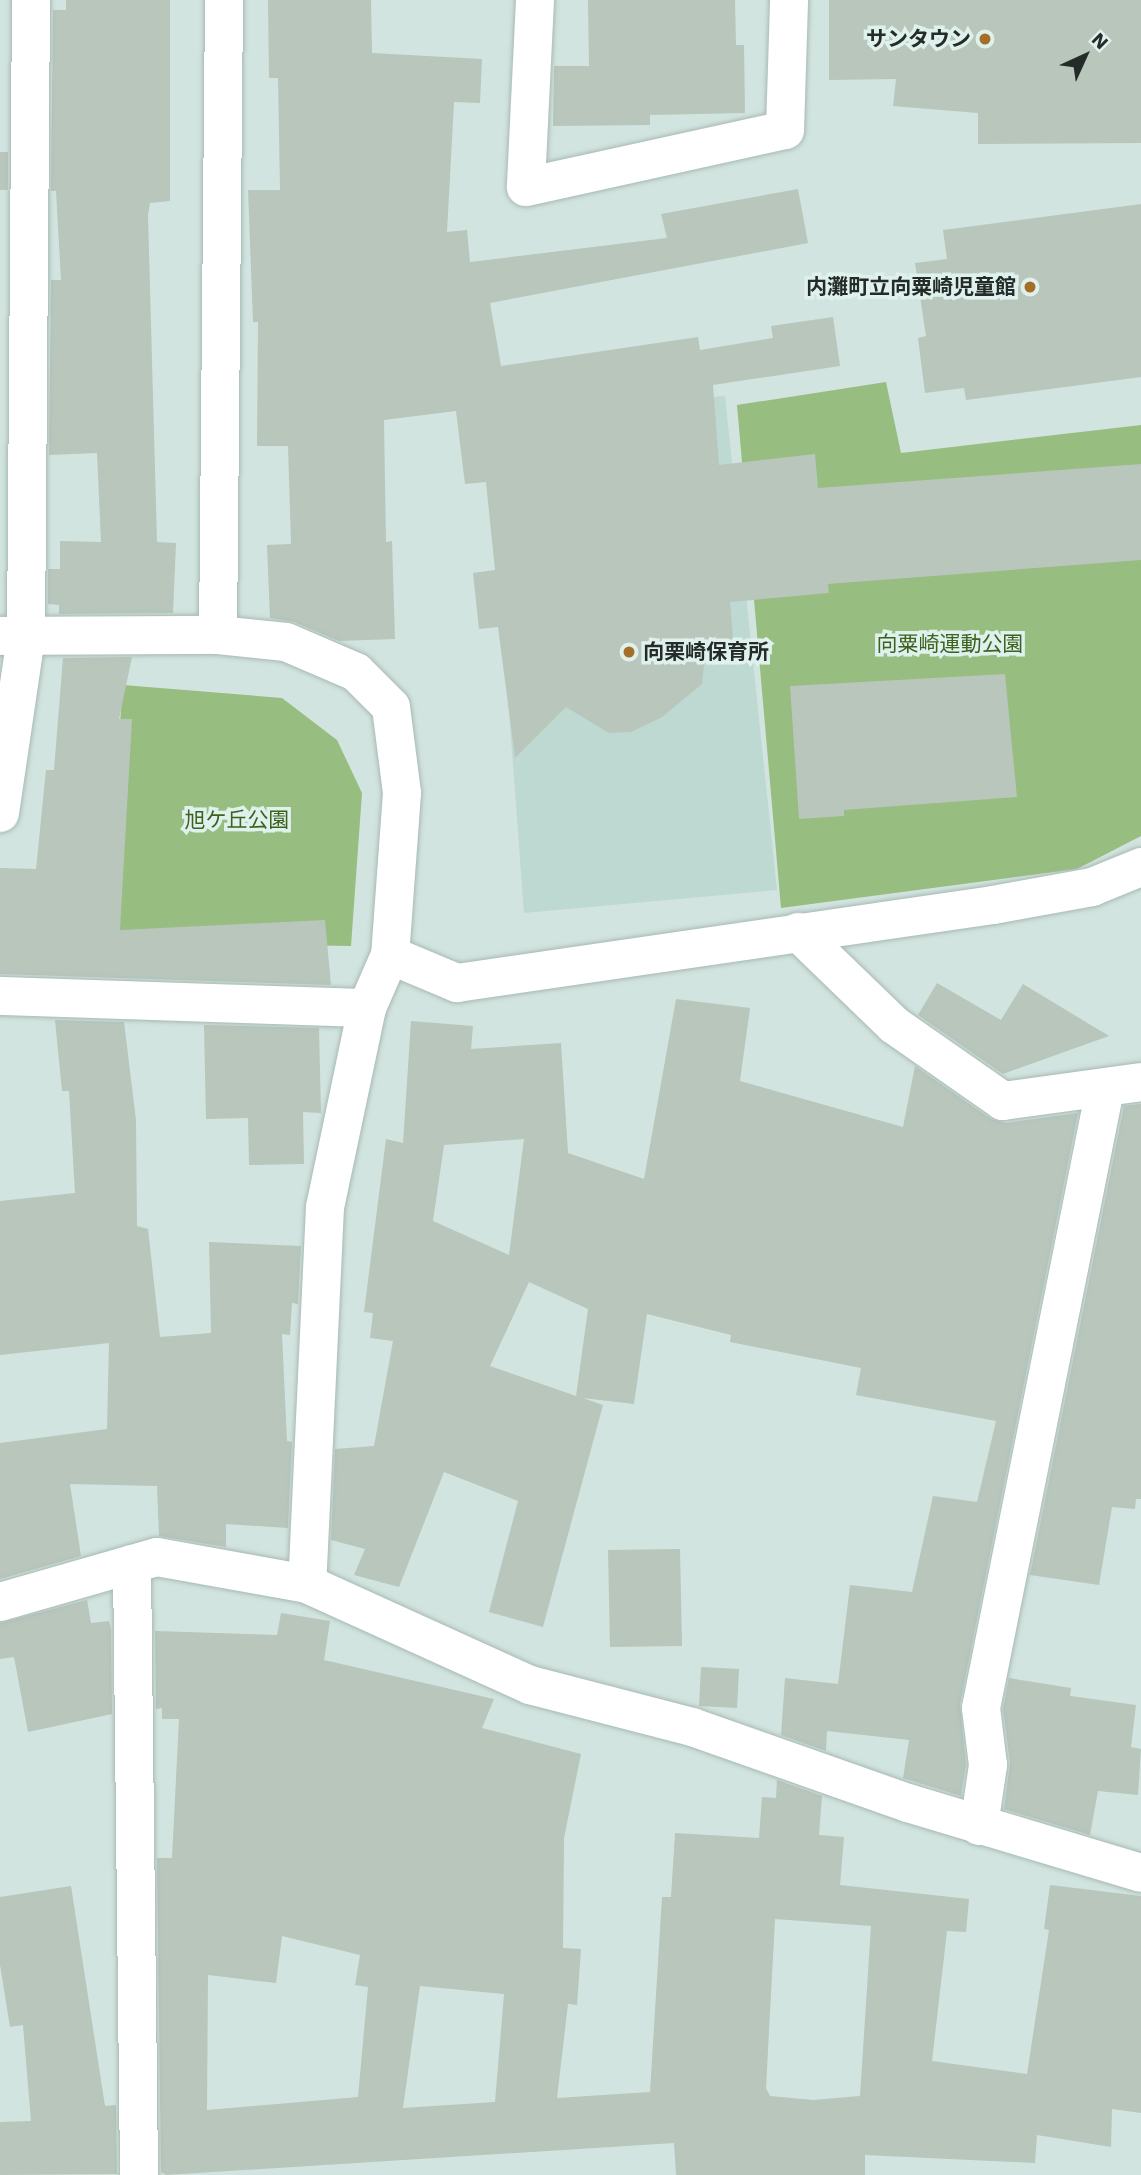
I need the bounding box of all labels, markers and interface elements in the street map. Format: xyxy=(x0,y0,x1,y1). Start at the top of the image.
north arrow xyxy=(1050,21,1120,91)
place label: サンタウン xyxy=(866,26,971,52)
text: N xyxy=(1087,28,1113,54)
marker: サンタウン xyxy=(977,31,993,47)
place label: 内灘町立向粟崎児童館 xyxy=(806,274,1016,300)
marker: 内灘町立向粟崎児童館 xyxy=(1022,279,1038,295)
park label: 向粟崎運動公園 xyxy=(877,631,1023,657)
place label: 向栗崎保育所 xyxy=(643,639,769,665)
marker: 向栗崎保育所 xyxy=(621,644,637,660)
park label: 旭ケ丘公園 xyxy=(185,807,289,833)

